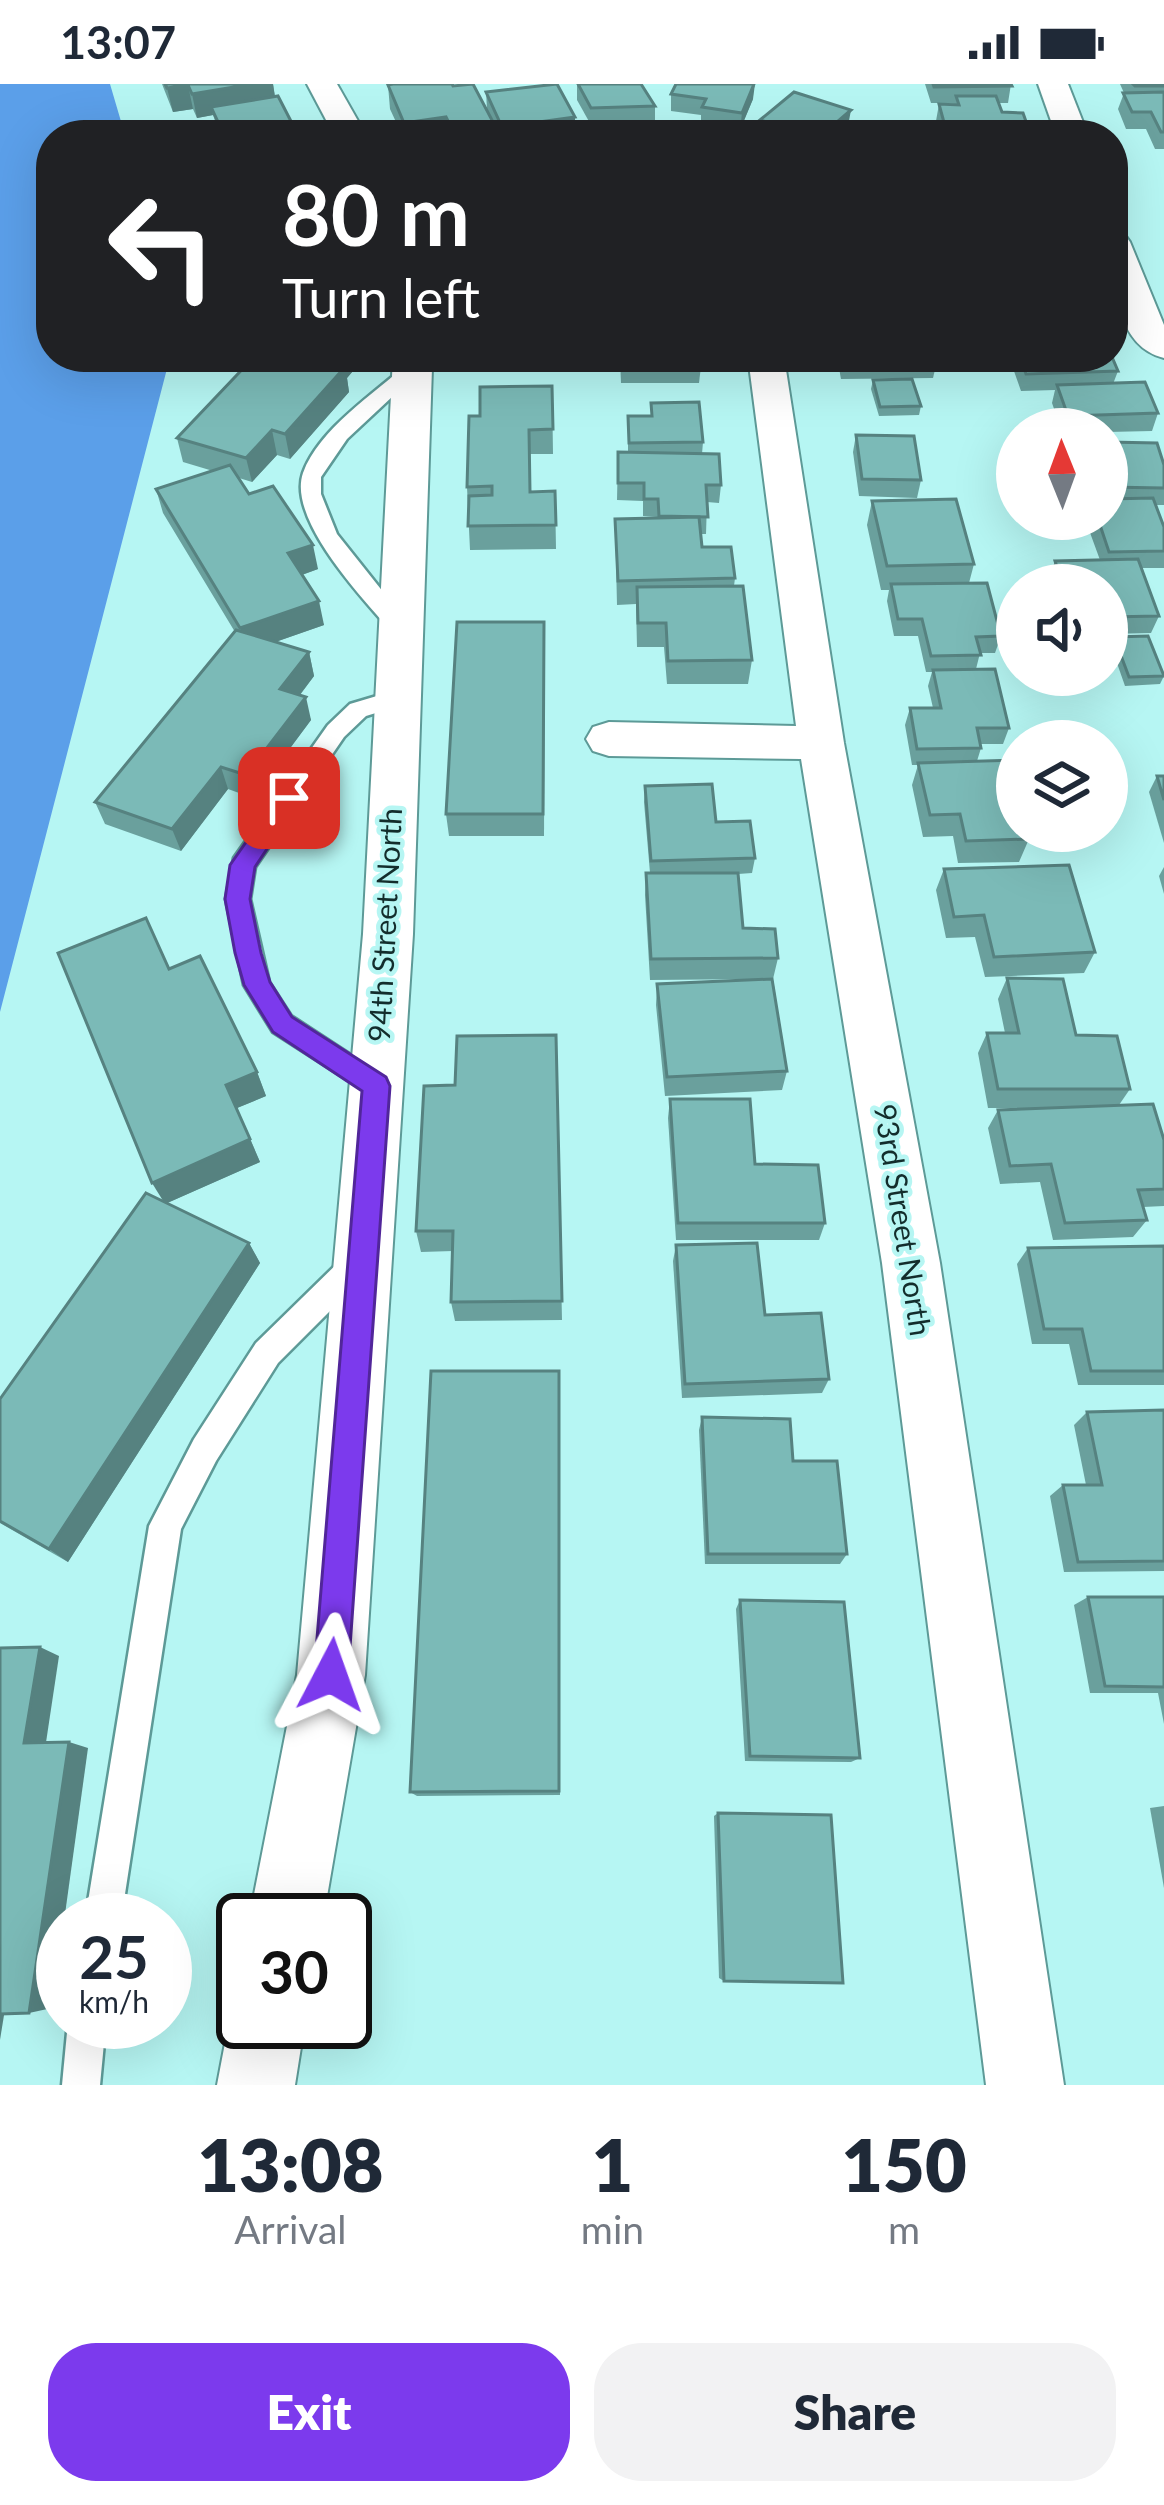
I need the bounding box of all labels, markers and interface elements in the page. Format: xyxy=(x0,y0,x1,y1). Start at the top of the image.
text: 13:07 xyxy=(60,15,176,69)
text: 80 m xyxy=(282,163,470,264)
icon: left xyxy=(84,168,240,324)
text: Turn left xyxy=(282,265,480,330)
north arrow xyxy=(996,408,1128,540)
map controls xyxy=(996,408,1128,852)
button: sound xyxy=(996,564,1128,696)
button: layers xyxy=(996,720,1128,852)
pin xyxy=(238,747,340,849)
icon: arrive xyxy=(256,765,322,831)
street label: 94th Street North xyxy=(360,807,408,1043)
street label: 93rd Street North xyxy=(868,1101,940,1338)
position arrow xyxy=(268,1612,394,1738)
speed limit sign: 30 xyxy=(216,1893,372,2049)
text: 25 xyxy=(79,1920,149,1992)
text: km/h xyxy=(79,1983,149,2019)
text: 13:08 xyxy=(197,2121,383,2207)
text: 1 xyxy=(592,2121,633,2207)
text: 150 xyxy=(841,2121,967,2207)
text: Arrival xyxy=(234,2206,347,2252)
text: min xyxy=(581,2206,644,2252)
text: m xyxy=(888,2206,920,2252)
button: Exit xyxy=(48,2343,570,2481)
button: Share xyxy=(594,2343,1116,2481)

